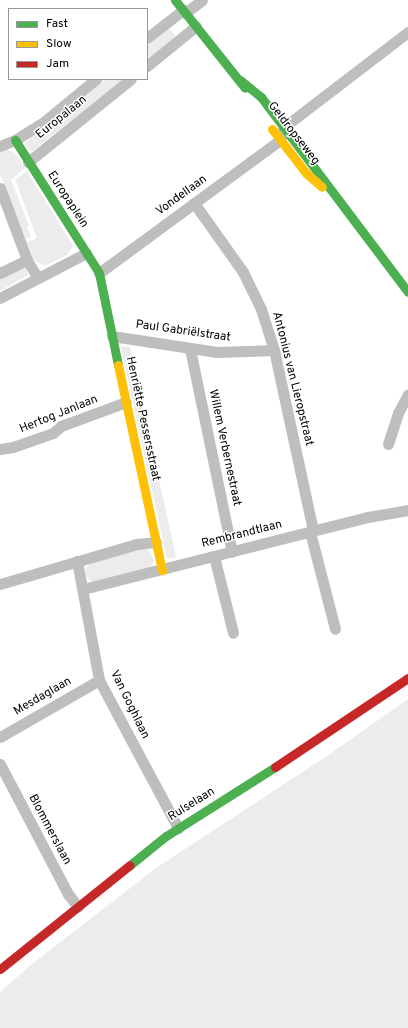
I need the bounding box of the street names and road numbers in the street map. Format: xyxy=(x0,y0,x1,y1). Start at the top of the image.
street label: Europalaan xyxy=(34,93,90,143)
street label: Geldropseweg xyxy=(264,100,322,168)
street label: Europaplein xyxy=(43,169,91,231)
street label: Vondellaan xyxy=(154,173,210,219)
street label: Antonius van Lieropstraat xyxy=(268,310,316,448)
street label: Paul Gabriëlstraat xyxy=(135,318,231,346)
street label: Henriëtte Pessersstraat xyxy=(122,355,162,483)
street label: Willem Verbernestraat xyxy=(205,388,243,508)
street label: Hertog Janlaan xyxy=(18,393,100,437)
street label: Rembrandtlaan xyxy=(200,518,284,552)
street label: Van Goghlaan xyxy=(106,668,152,742)
street label: Mesdaglaan xyxy=(12,675,74,719)
street label: Rulselaan xyxy=(166,785,218,825)
street label: Blommerslaan xyxy=(24,792,74,868)

